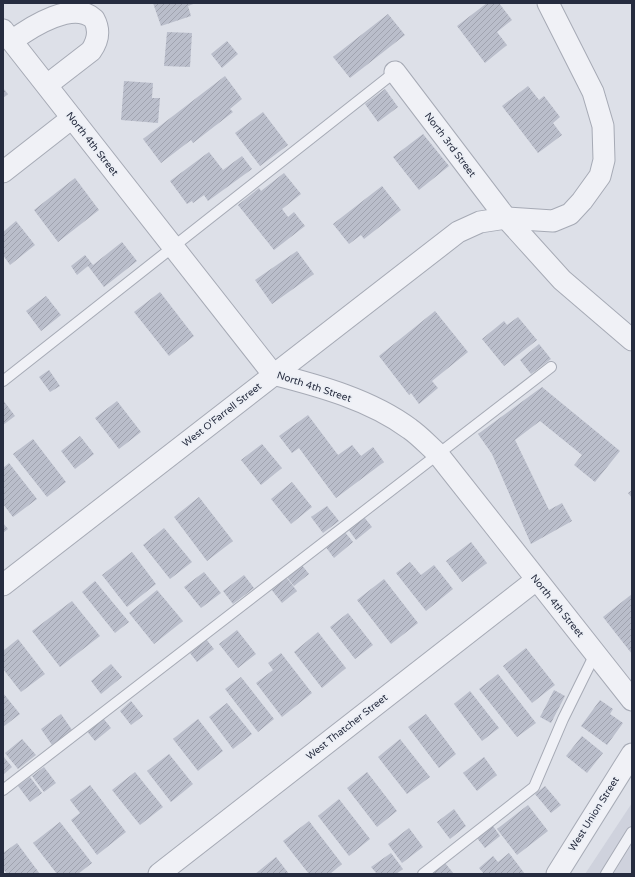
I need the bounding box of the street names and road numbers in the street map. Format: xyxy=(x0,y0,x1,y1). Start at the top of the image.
street label: North 4th Street xyxy=(63,110,121,178)
street label: North 3rd Street xyxy=(422,110,478,180)
street label: North 4th Street xyxy=(275,369,353,405)
street label: West O'Farrell Street xyxy=(180,380,264,450)
street label: North 4th Street xyxy=(528,572,586,640)
street label: West Thatcher Street xyxy=(304,691,390,763)
street label: West Union Street xyxy=(566,774,622,854)

